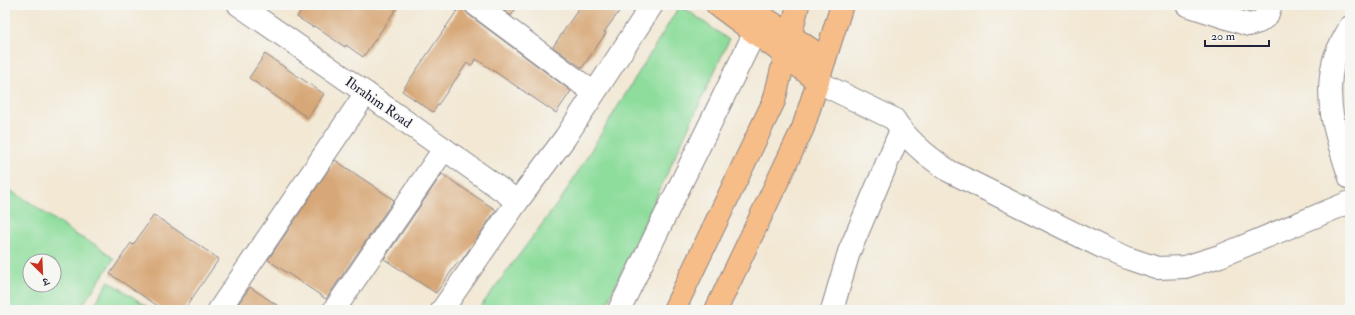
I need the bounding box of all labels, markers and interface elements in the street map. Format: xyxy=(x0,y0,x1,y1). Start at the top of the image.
scale bar xyxy=(1205,22,1269,48)
text: 20 m xyxy=(1211,29,1236,44)
street label: Ibrahim Road xyxy=(342,73,415,132)
north arrow xyxy=(22,253,62,293)
text: उ xyxy=(39,274,52,289)

